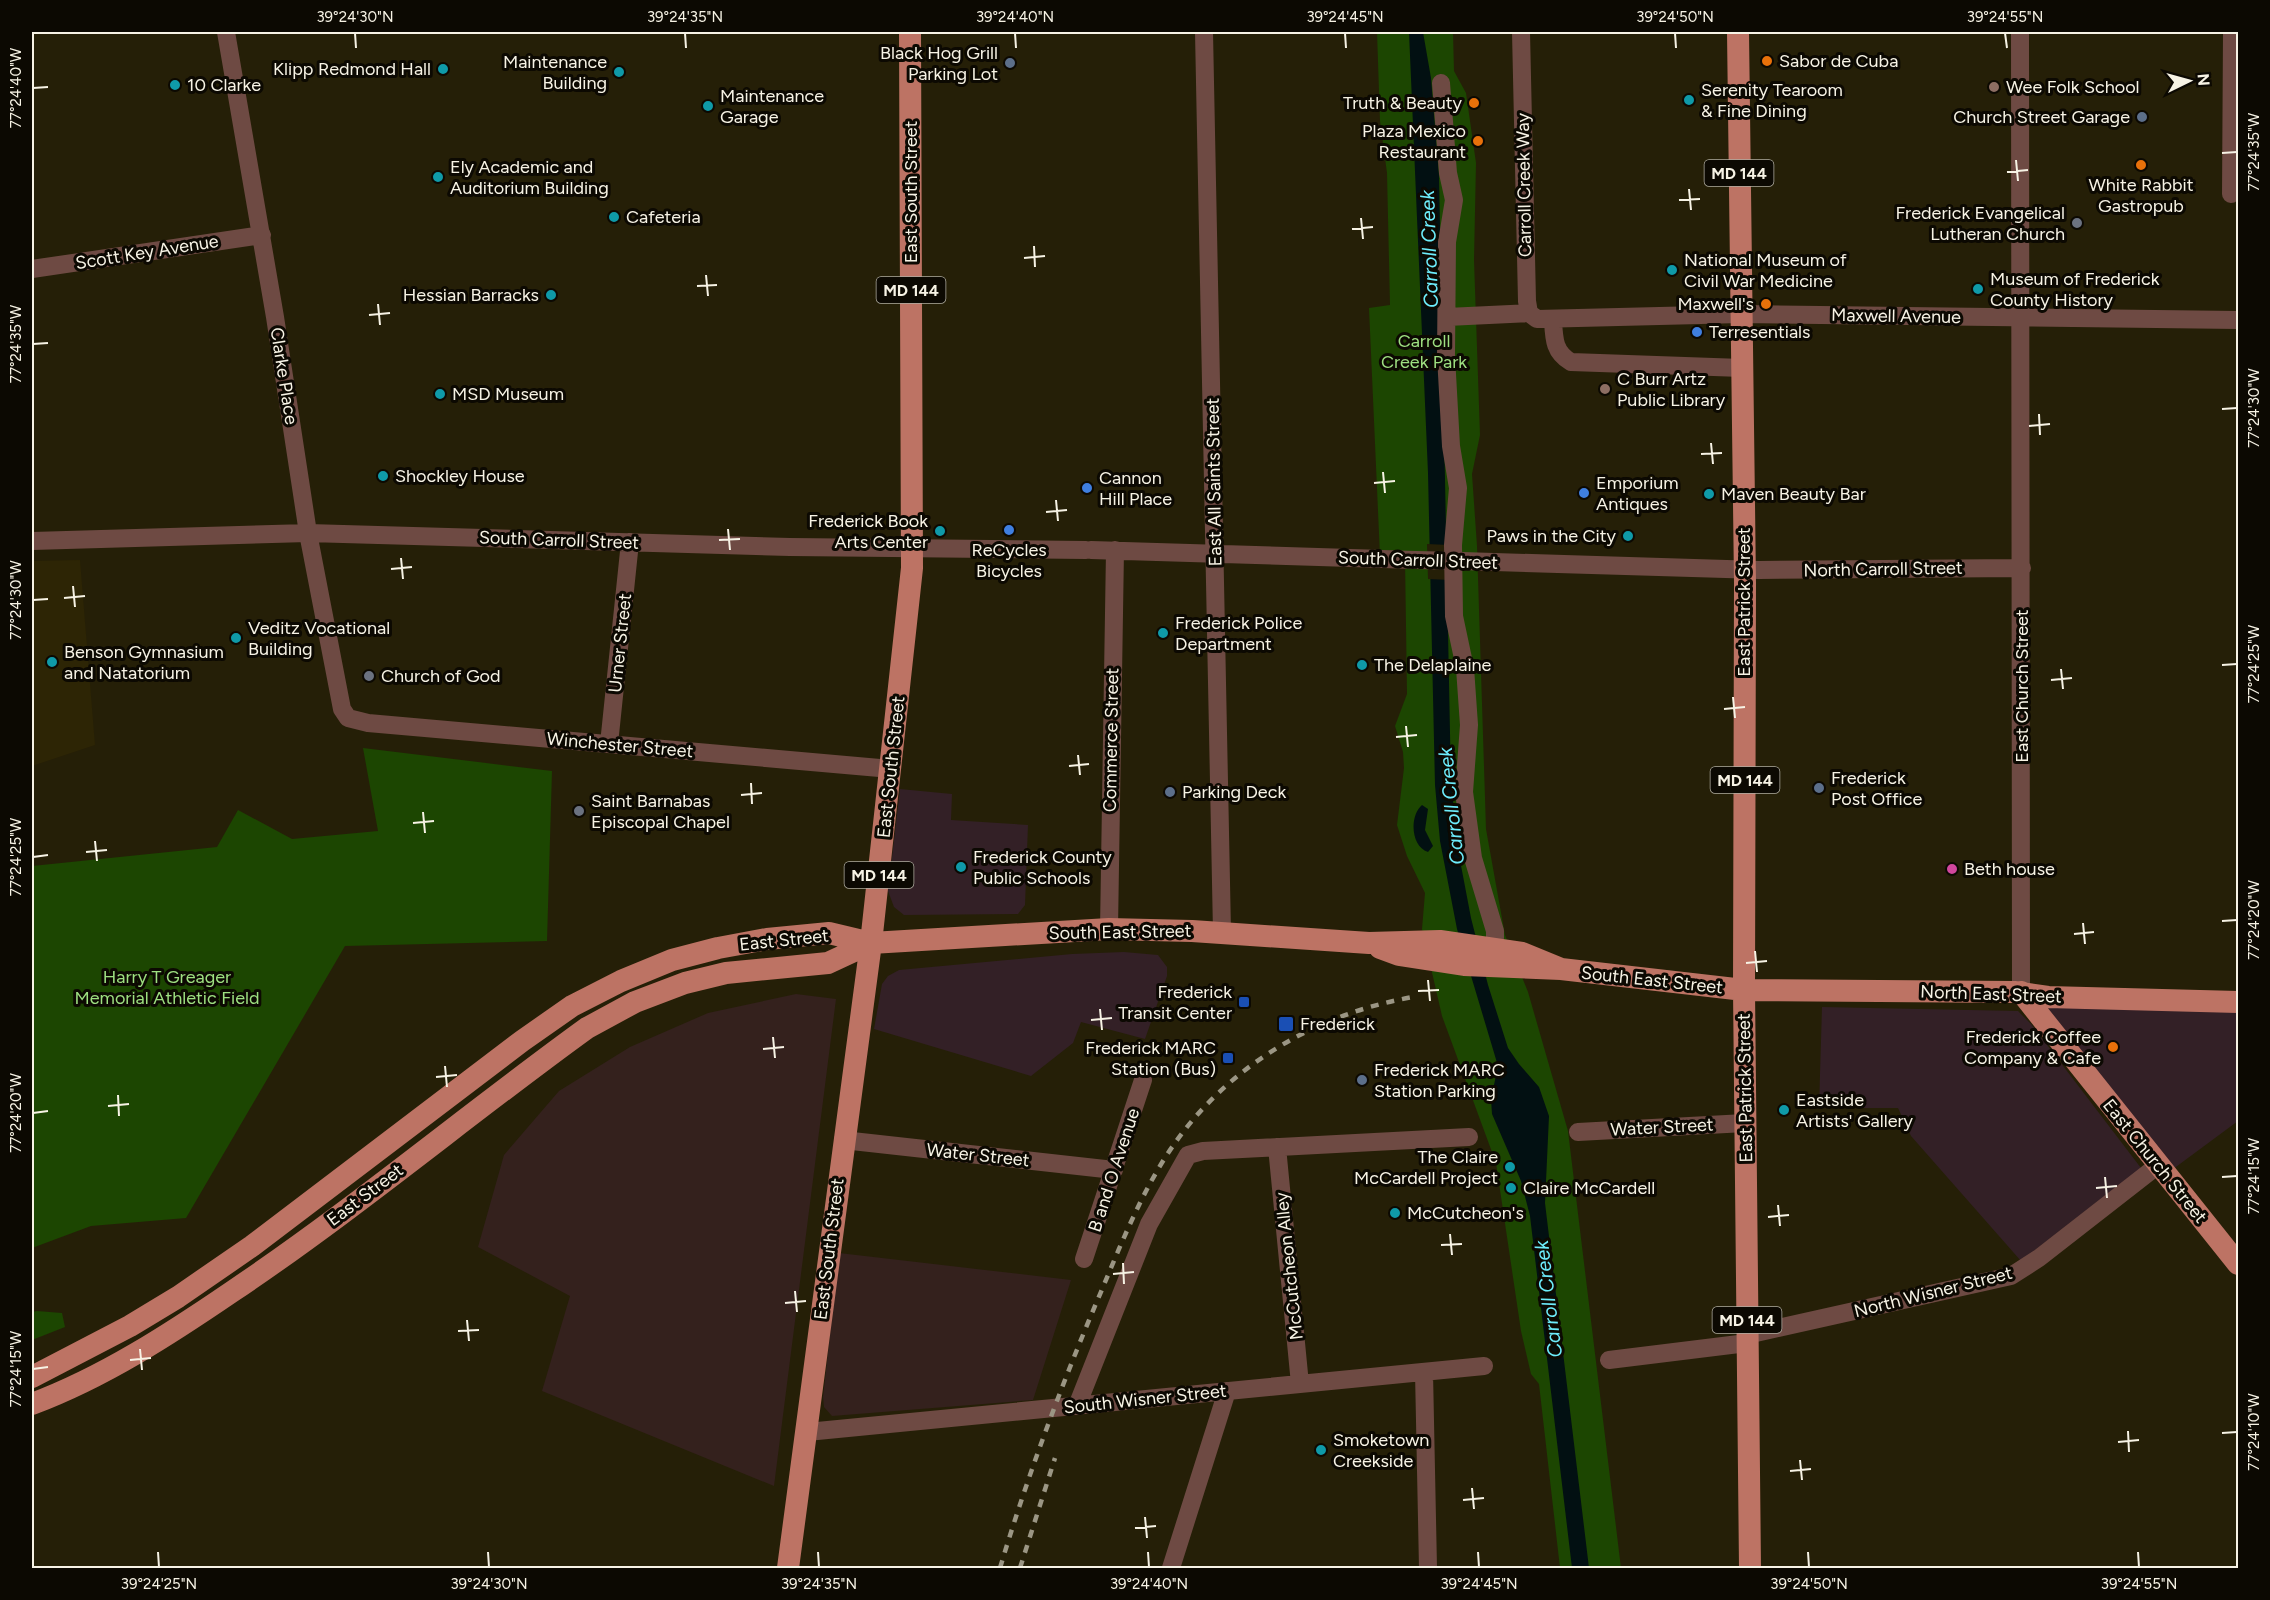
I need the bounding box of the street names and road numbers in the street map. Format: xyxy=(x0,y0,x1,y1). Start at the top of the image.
street label: Carroll Creek Way xyxy=(1512,112,1536,257)
street label: East South Street xyxy=(900,120,922,263)
road number: MD 144 xyxy=(1704,160,1774,186)
street label: Scott Key Avenue xyxy=(74,230,220,274)
road number: MD 144 xyxy=(876,277,946,303)
street label: Maxwell Avenue xyxy=(1831,304,1961,328)
street label: Clarke Place xyxy=(265,326,303,426)
street label: East All Saints Street xyxy=(1202,397,1226,566)
street label: South Carroll Street xyxy=(478,526,640,554)
street label: East Patrick Street xyxy=(1733,527,1755,677)
street label: South Carroll Street xyxy=(1337,546,1499,574)
street label: North Carroll Street xyxy=(1803,557,1963,581)
street label: Urner Street xyxy=(604,592,636,694)
street label: East Church Street xyxy=(2011,609,2033,763)
street label: Commerce Street xyxy=(1099,667,1123,812)
street label: East South Street xyxy=(873,695,909,839)
street label: Winchester Street xyxy=(546,728,694,762)
road number: MD 144 xyxy=(1710,767,1780,793)
road number: MD 144 xyxy=(844,862,914,888)
street label: South East Street xyxy=(1048,920,1192,944)
street label: East Street xyxy=(738,924,830,956)
street label: South East Street xyxy=(1580,962,1724,998)
street label: North East Street xyxy=(1920,981,2062,1007)
street label: East Patrick Street xyxy=(1733,1013,1757,1163)
street label: East Church Street xyxy=(2098,1095,2212,1228)
street label: B and O Avenue xyxy=(1084,1105,1144,1235)
street label: Water Street xyxy=(1610,1113,1714,1141)
street label: Water Street xyxy=(926,1139,1031,1171)
street label: East Street xyxy=(322,1159,408,1231)
street label: East South Street xyxy=(809,1177,849,1321)
street label: McCutcheon Alley xyxy=(1270,1191,1308,1341)
street label: North Wisner Street xyxy=(1852,1262,2015,1322)
road number: MD 144 xyxy=(1712,1307,1782,1333)
street label: South Wisner Street xyxy=(1063,1379,1228,1418)

